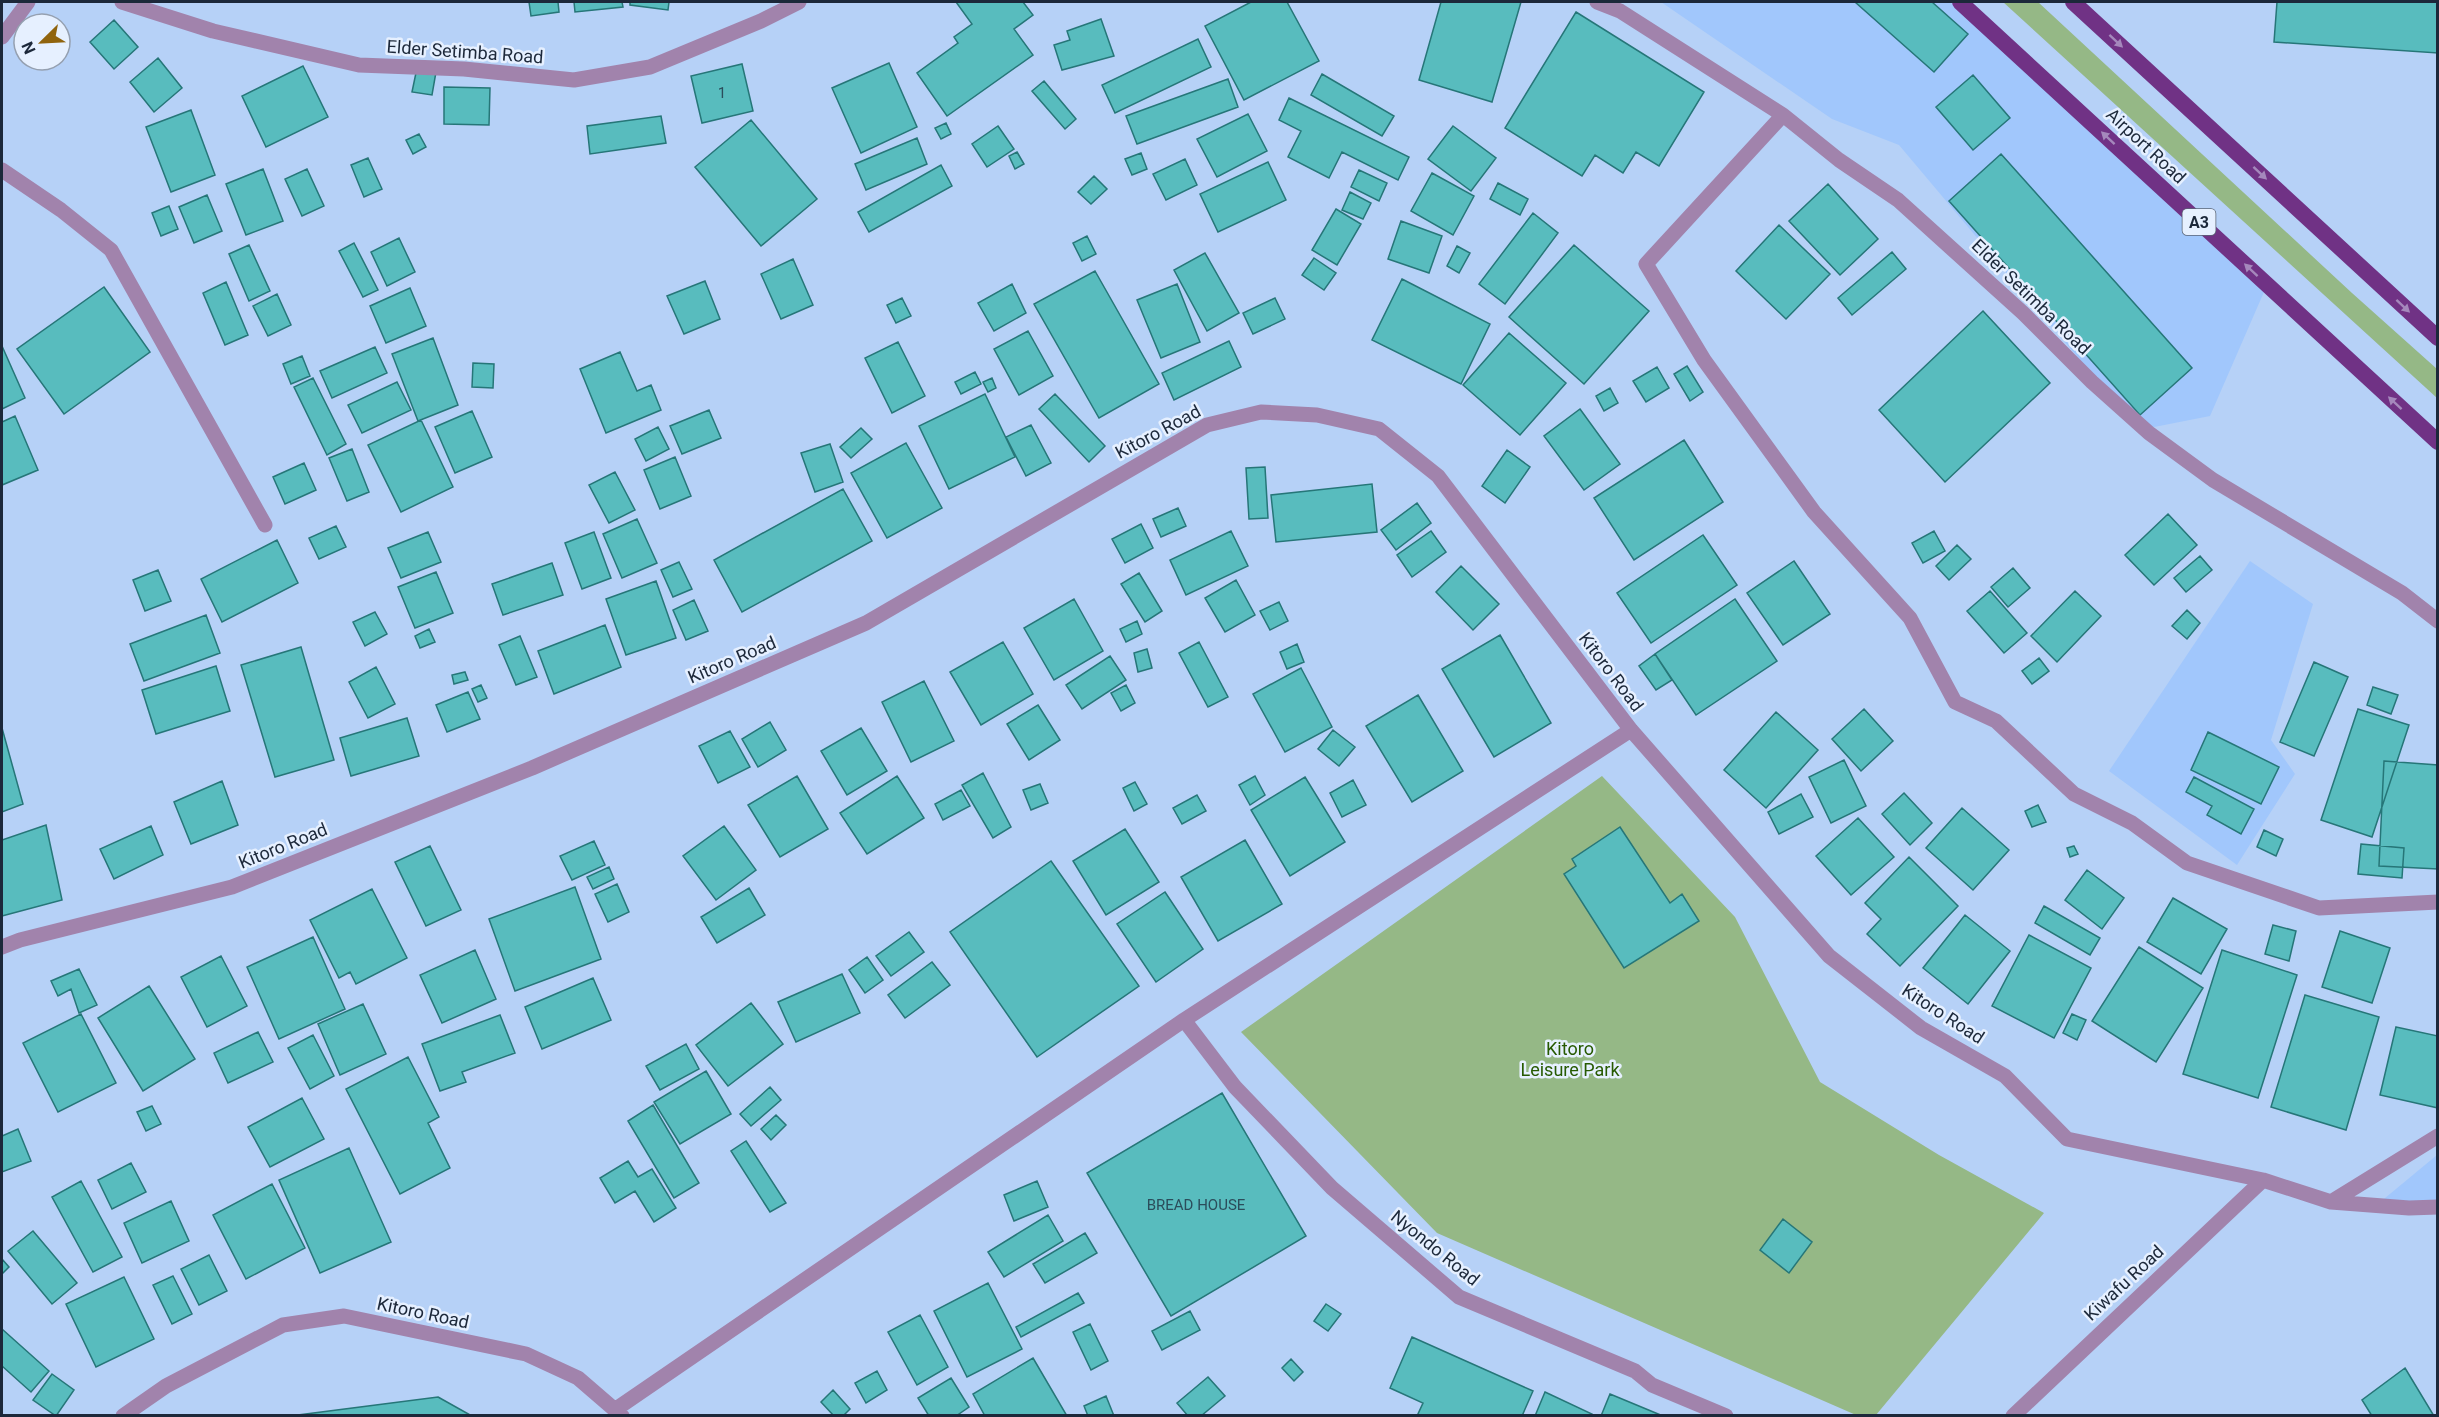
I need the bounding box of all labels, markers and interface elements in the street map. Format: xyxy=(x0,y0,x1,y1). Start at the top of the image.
north arrow xyxy=(12,12,72,72)
one-way arrow xyxy=(2109,34,2124,48)
street label: Elder Setimba Road xyxy=(386,36,544,67)
text: N xyxy=(18,39,40,57)
house number: 1 xyxy=(718,84,726,102)
street label: Airport Road xyxy=(2102,104,2190,188)
one-way arrow xyxy=(2101,132,2116,145)
one-way arrow xyxy=(2252,166,2266,180)
road number: A3 xyxy=(2182,209,2216,235)
street label: Elder Setimba Road xyxy=(1968,235,2095,359)
one-way arrow xyxy=(2244,263,2259,277)
one-way arrow xyxy=(2395,299,2410,312)
one-way arrow xyxy=(2388,396,2402,410)
street label: Kitoro Road xyxy=(1112,400,1204,463)
street label: Kitoro Road xyxy=(1575,628,1648,715)
street label: Kitoro Road xyxy=(685,632,779,687)
street label: Kitoro Road xyxy=(235,818,330,873)
street label: Kitoro Road xyxy=(1898,979,1988,1048)
park label: Kitoro Leisure Park xyxy=(1520,1038,1620,1080)
house number: BREAD HOUSE xyxy=(1147,1196,1246,1214)
street label: Nyondo Road xyxy=(1387,1206,1484,1290)
street label: Kiwafu Road xyxy=(2080,1241,2168,1325)
street label: Kitoro Road xyxy=(375,1293,471,1333)

